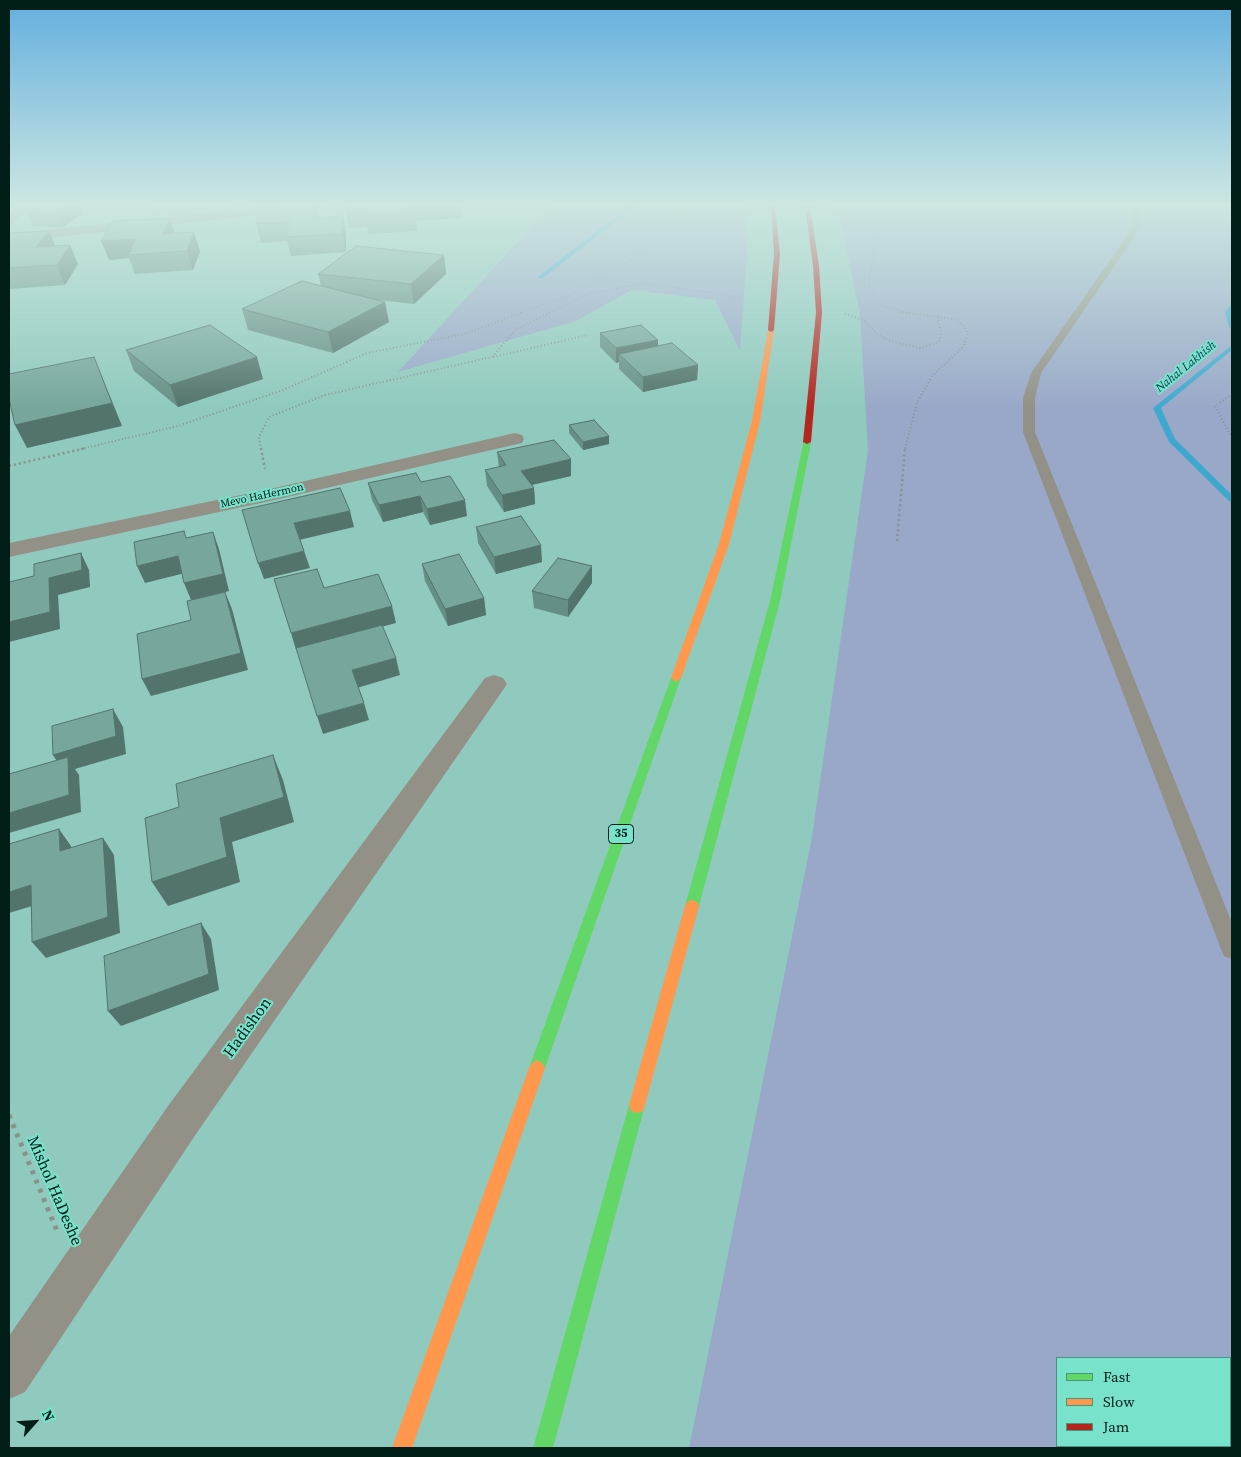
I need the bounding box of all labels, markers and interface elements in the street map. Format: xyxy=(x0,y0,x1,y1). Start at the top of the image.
water label: Nahal Lakhish xyxy=(1153,338,1219,396)
street label: Mevo HaHermon xyxy=(219,481,305,511)
road number: 35 xyxy=(608,824,634,844)
street label: Hadishon xyxy=(220,994,276,1062)
street label: Mishol HaDeshe xyxy=(22,1133,86,1249)
legend xyxy=(1056,1357,1231,1447)
text: Fast xyxy=(1103,1366,1130,1387)
text: Slow xyxy=(1103,1391,1135,1412)
north arrow xyxy=(10,1397,60,1447)
text: N xyxy=(37,1406,60,1424)
text: Jam xyxy=(1103,1416,1129,1437)

